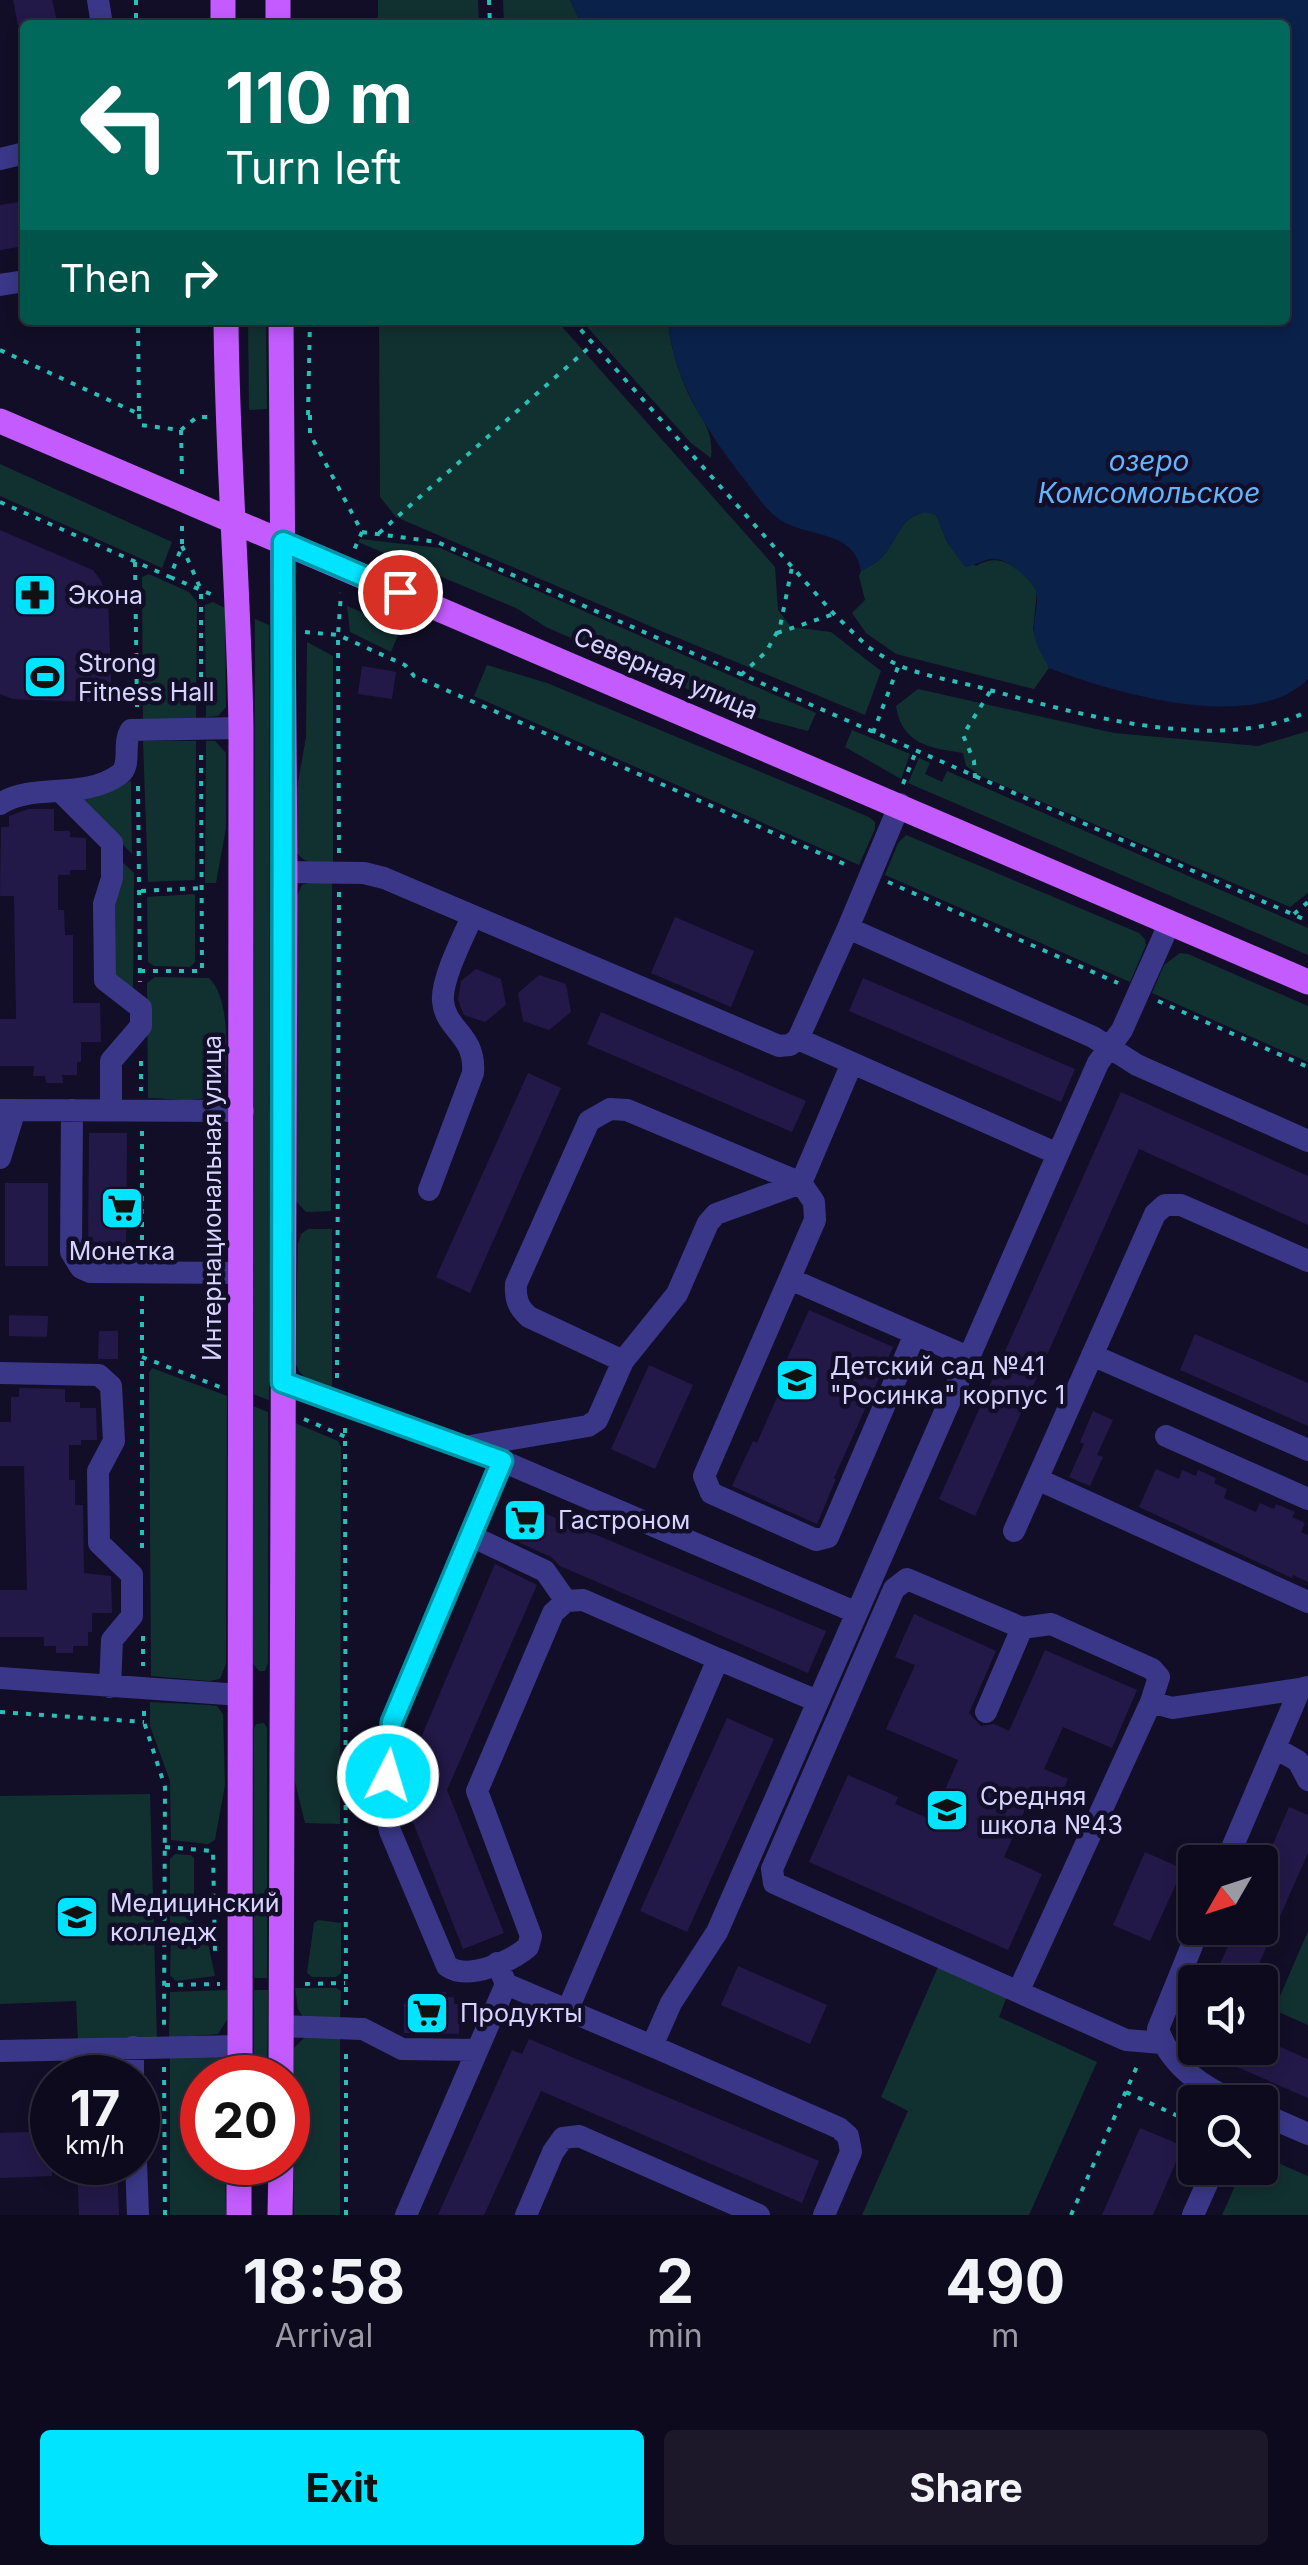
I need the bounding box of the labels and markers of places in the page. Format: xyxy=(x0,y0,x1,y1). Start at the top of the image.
pin xyxy=(358,550,443,635)
pharmacy icon: Экона xyxy=(12,572,58,618)
place label: Экона xyxy=(68,580,143,610)
place label: Strong Fitness Hall xyxy=(78,648,215,707)
sports icon: Strong Fitness Hall xyxy=(22,654,68,700)
supermarket icon: Монетка xyxy=(99,1185,145,1231)
place label: Монетка xyxy=(69,1236,175,1266)
place label: Детский сад №41 "Росинка" корпус 1 xyxy=(830,1351,1065,1410)
school or university icon: Детский сад №41 "Росинка" корпус 1 xyxy=(774,1357,820,1403)
supermarket icon: Гастроном xyxy=(502,1497,548,1543)
place label: Гастроном xyxy=(558,1505,690,1535)
place label: Средняя школа №43 xyxy=(980,1781,1123,1840)
school or university icon: Средняя школа №43 xyxy=(924,1787,970,1833)
place label: Медицинский колледж xyxy=(110,1888,280,1947)
school or university icon: Медицинский колледж xyxy=(54,1894,100,1940)
supermarket icon: Продукты xyxy=(404,1990,450,2036)
place label: Продукты xyxy=(460,1998,583,2028)

